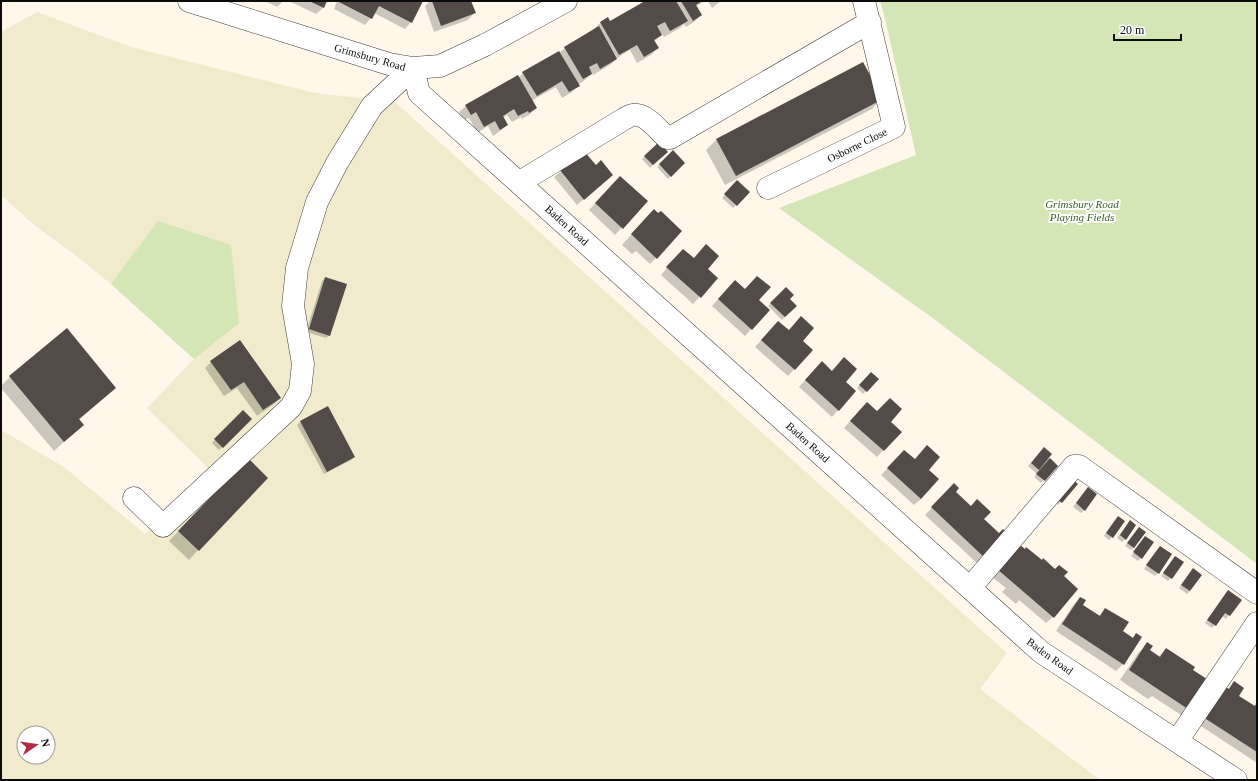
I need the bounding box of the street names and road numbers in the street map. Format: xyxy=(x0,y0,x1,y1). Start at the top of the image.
street label: Grimsbury Road xyxy=(333,41,408,73)
street label: Osborne Close xyxy=(825,125,889,165)
street label: Baden Road xyxy=(543,202,591,248)
street label: Baden Road xyxy=(784,419,832,465)
street label: Baden Road xyxy=(1025,635,1076,677)

